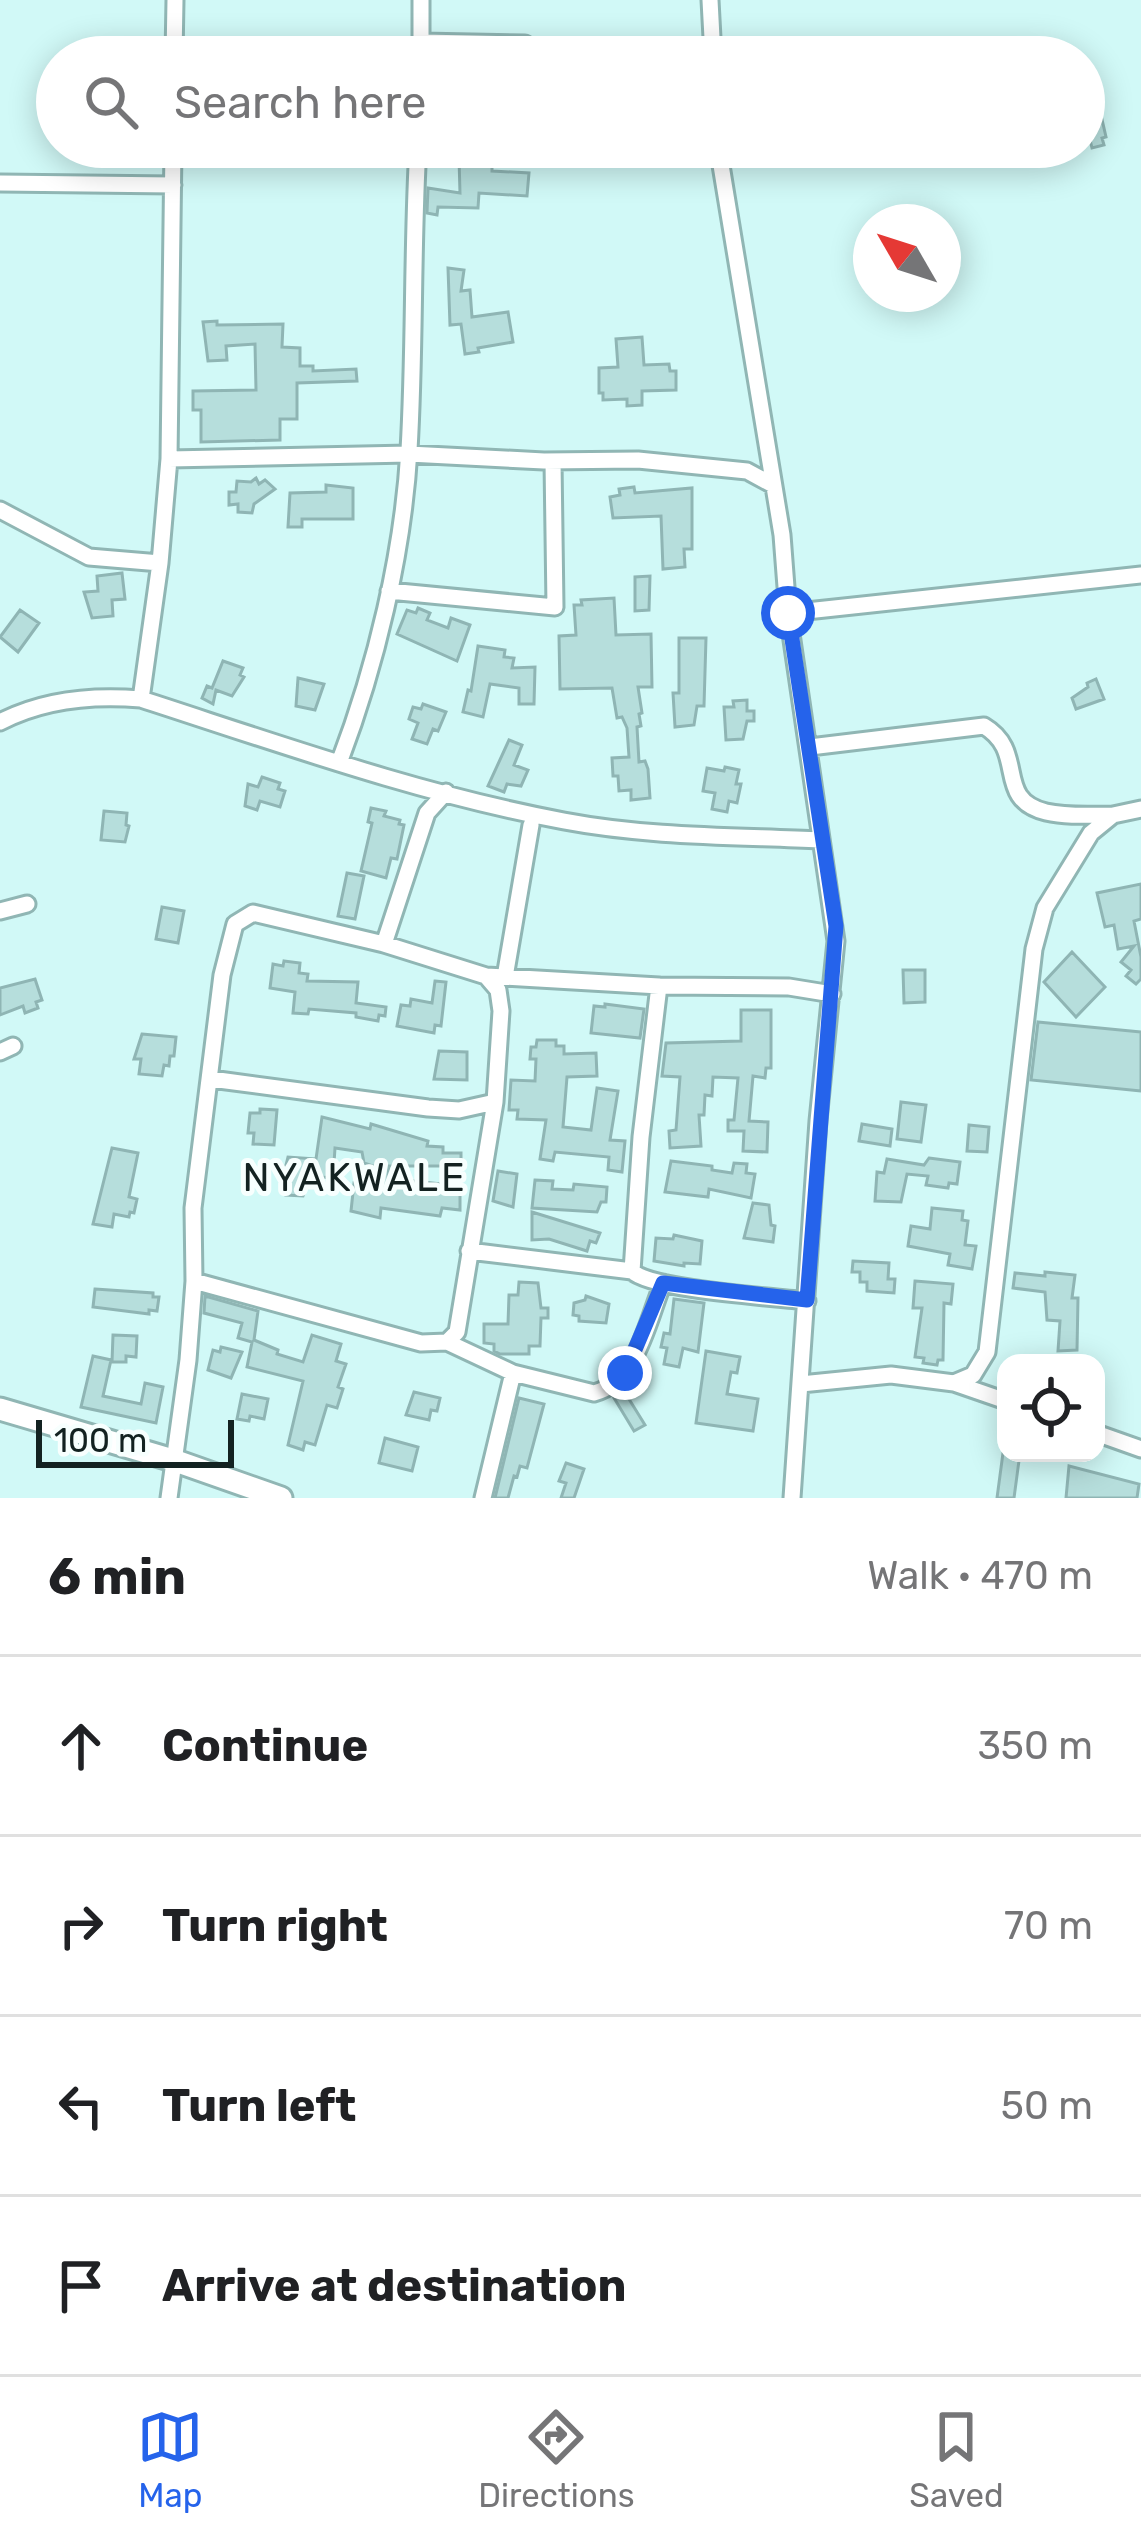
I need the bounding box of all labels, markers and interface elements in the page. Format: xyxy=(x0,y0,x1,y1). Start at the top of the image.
search box xyxy=(36,36,1105,168)
icon: search xyxy=(78,69,144,135)
text: Search here xyxy=(174,76,426,129)
north arrow xyxy=(853,204,961,312)
route start xyxy=(761,586,815,640)
district label: NYAKWALE xyxy=(242,1155,468,1201)
route end xyxy=(598,1346,652,1400)
map controls xyxy=(997,1354,1105,1462)
button: locate xyxy=(997,1354,1105,1462)
scale bar xyxy=(36,1414,234,1467)
text: 100 m xyxy=(54,1421,147,1460)
text: 6 min xyxy=(48,1546,186,1607)
text: Walk · 470 m xyxy=(867,1553,1093,1599)
icon: ahead xyxy=(48,1713,114,1779)
text: Continue xyxy=(162,1719,368,1772)
text: 350 m xyxy=(977,1723,1093,1769)
icon: right xyxy=(48,1893,114,1959)
text: Turn right xyxy=(162,1899,388,1952)
text: 70 m xyxy=(1004,1903,1093,1949)
icon: left xyxy=(48,2073,114,2139)
text: Turn left xyxy=(162,2079,356,2132)
text: 50 m xyxy=(1001,2083,1093,2129)
icon: arrive xyxy=(48,2253,114,2319)
text: Arrive at destination xyxy=(162,2259,627,2312)
tab: Map xyxy=(137,2404,203,2515)
tab: Directions xyxy=(478,2404,635,2515)
tab: Saved xyxy=(909,2404,1004,2515)

